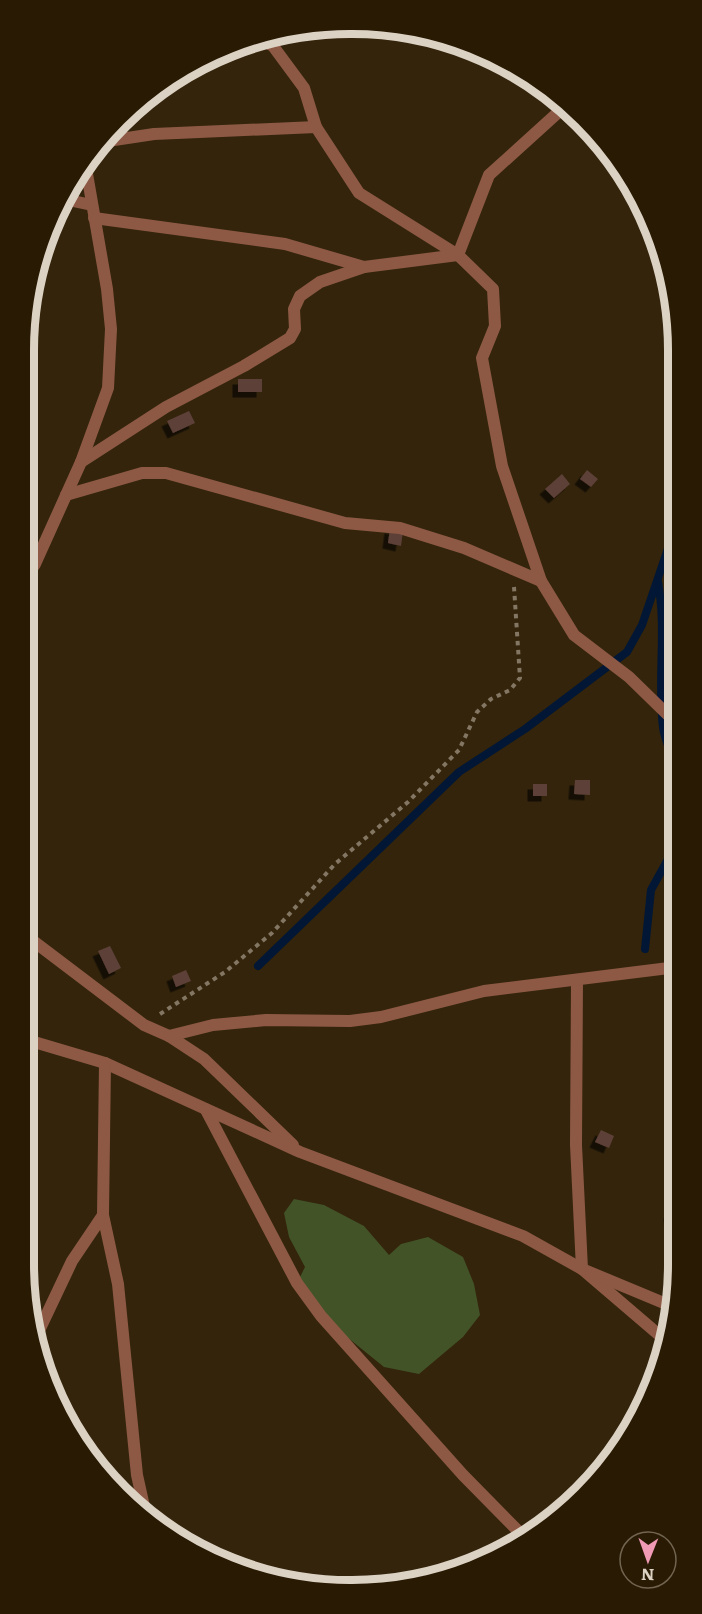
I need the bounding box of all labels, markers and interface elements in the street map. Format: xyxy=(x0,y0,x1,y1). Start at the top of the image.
north arrow xyxy=(618,1530,678,1590)
text: N xyxy=(641,1564,655,1588)

